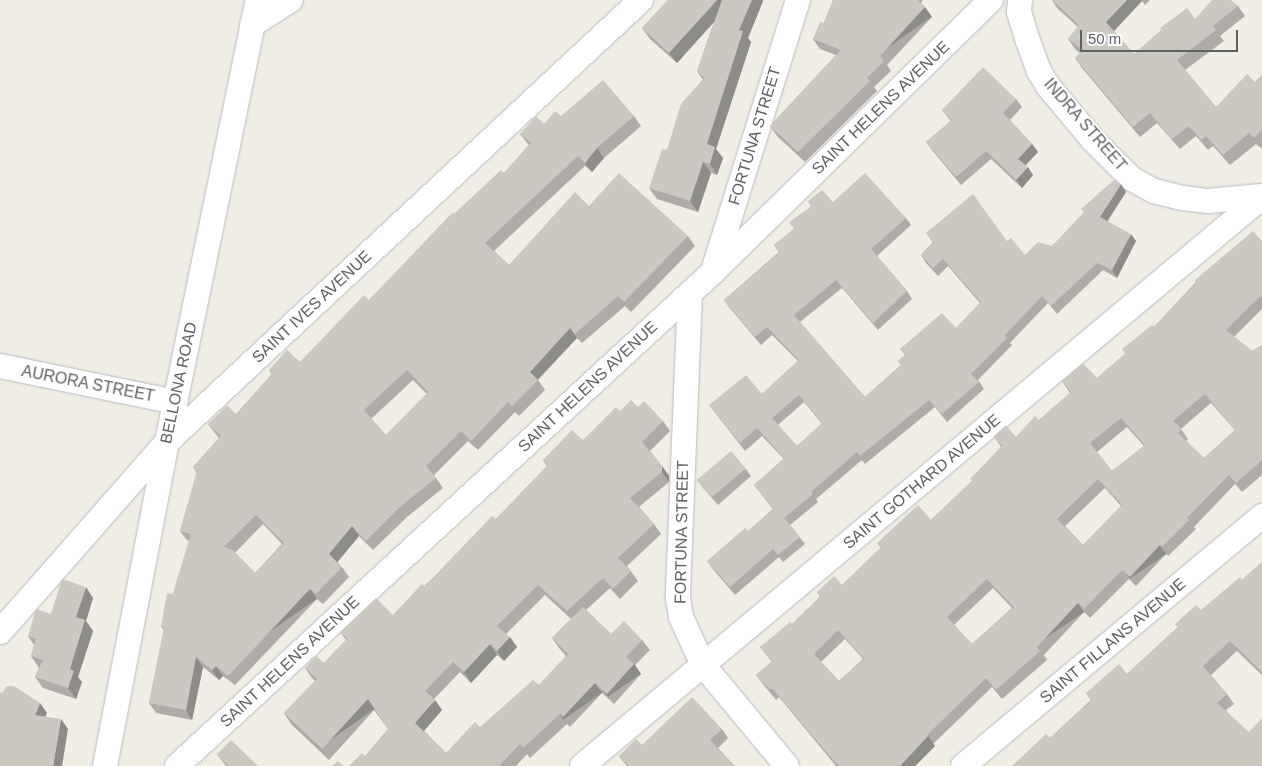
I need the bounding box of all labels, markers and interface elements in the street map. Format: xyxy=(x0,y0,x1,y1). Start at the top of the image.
scale bar xyxy=(1082,20,1240,52)
text: 50 m xyxy=(1088,30,1121,47)
street label: SAINT HELENS AVENUE xyxy=(808,37,954,179)
street label: FORTUNA STREET xyxy=(725,64,785,208)
street label: INDRA STREET xyxy=(1039,74,1131,176)
street label: SAINT IVES AVENUE xyxy=(248,246,376,368)
street label: SAINT HELENS AVENUE xyxy=(514,317,662,457)
street label: BELLONA ROAD xyxy=(157,320,201,446)
street label: AURORA STREET xyxy=(19,362,157,406)
street label: SAINT GOTHARD AVENUE xyxy=(839,410,1005,554)
street label: FORTUNA STREET xyxy=(671,460,693,604)
street label: SAINT FILLANS AVENUE xyxy=(1036,574,1190,708)
street label: SAINT HELENS AVENUE xyxy=(216,592,364,732)

